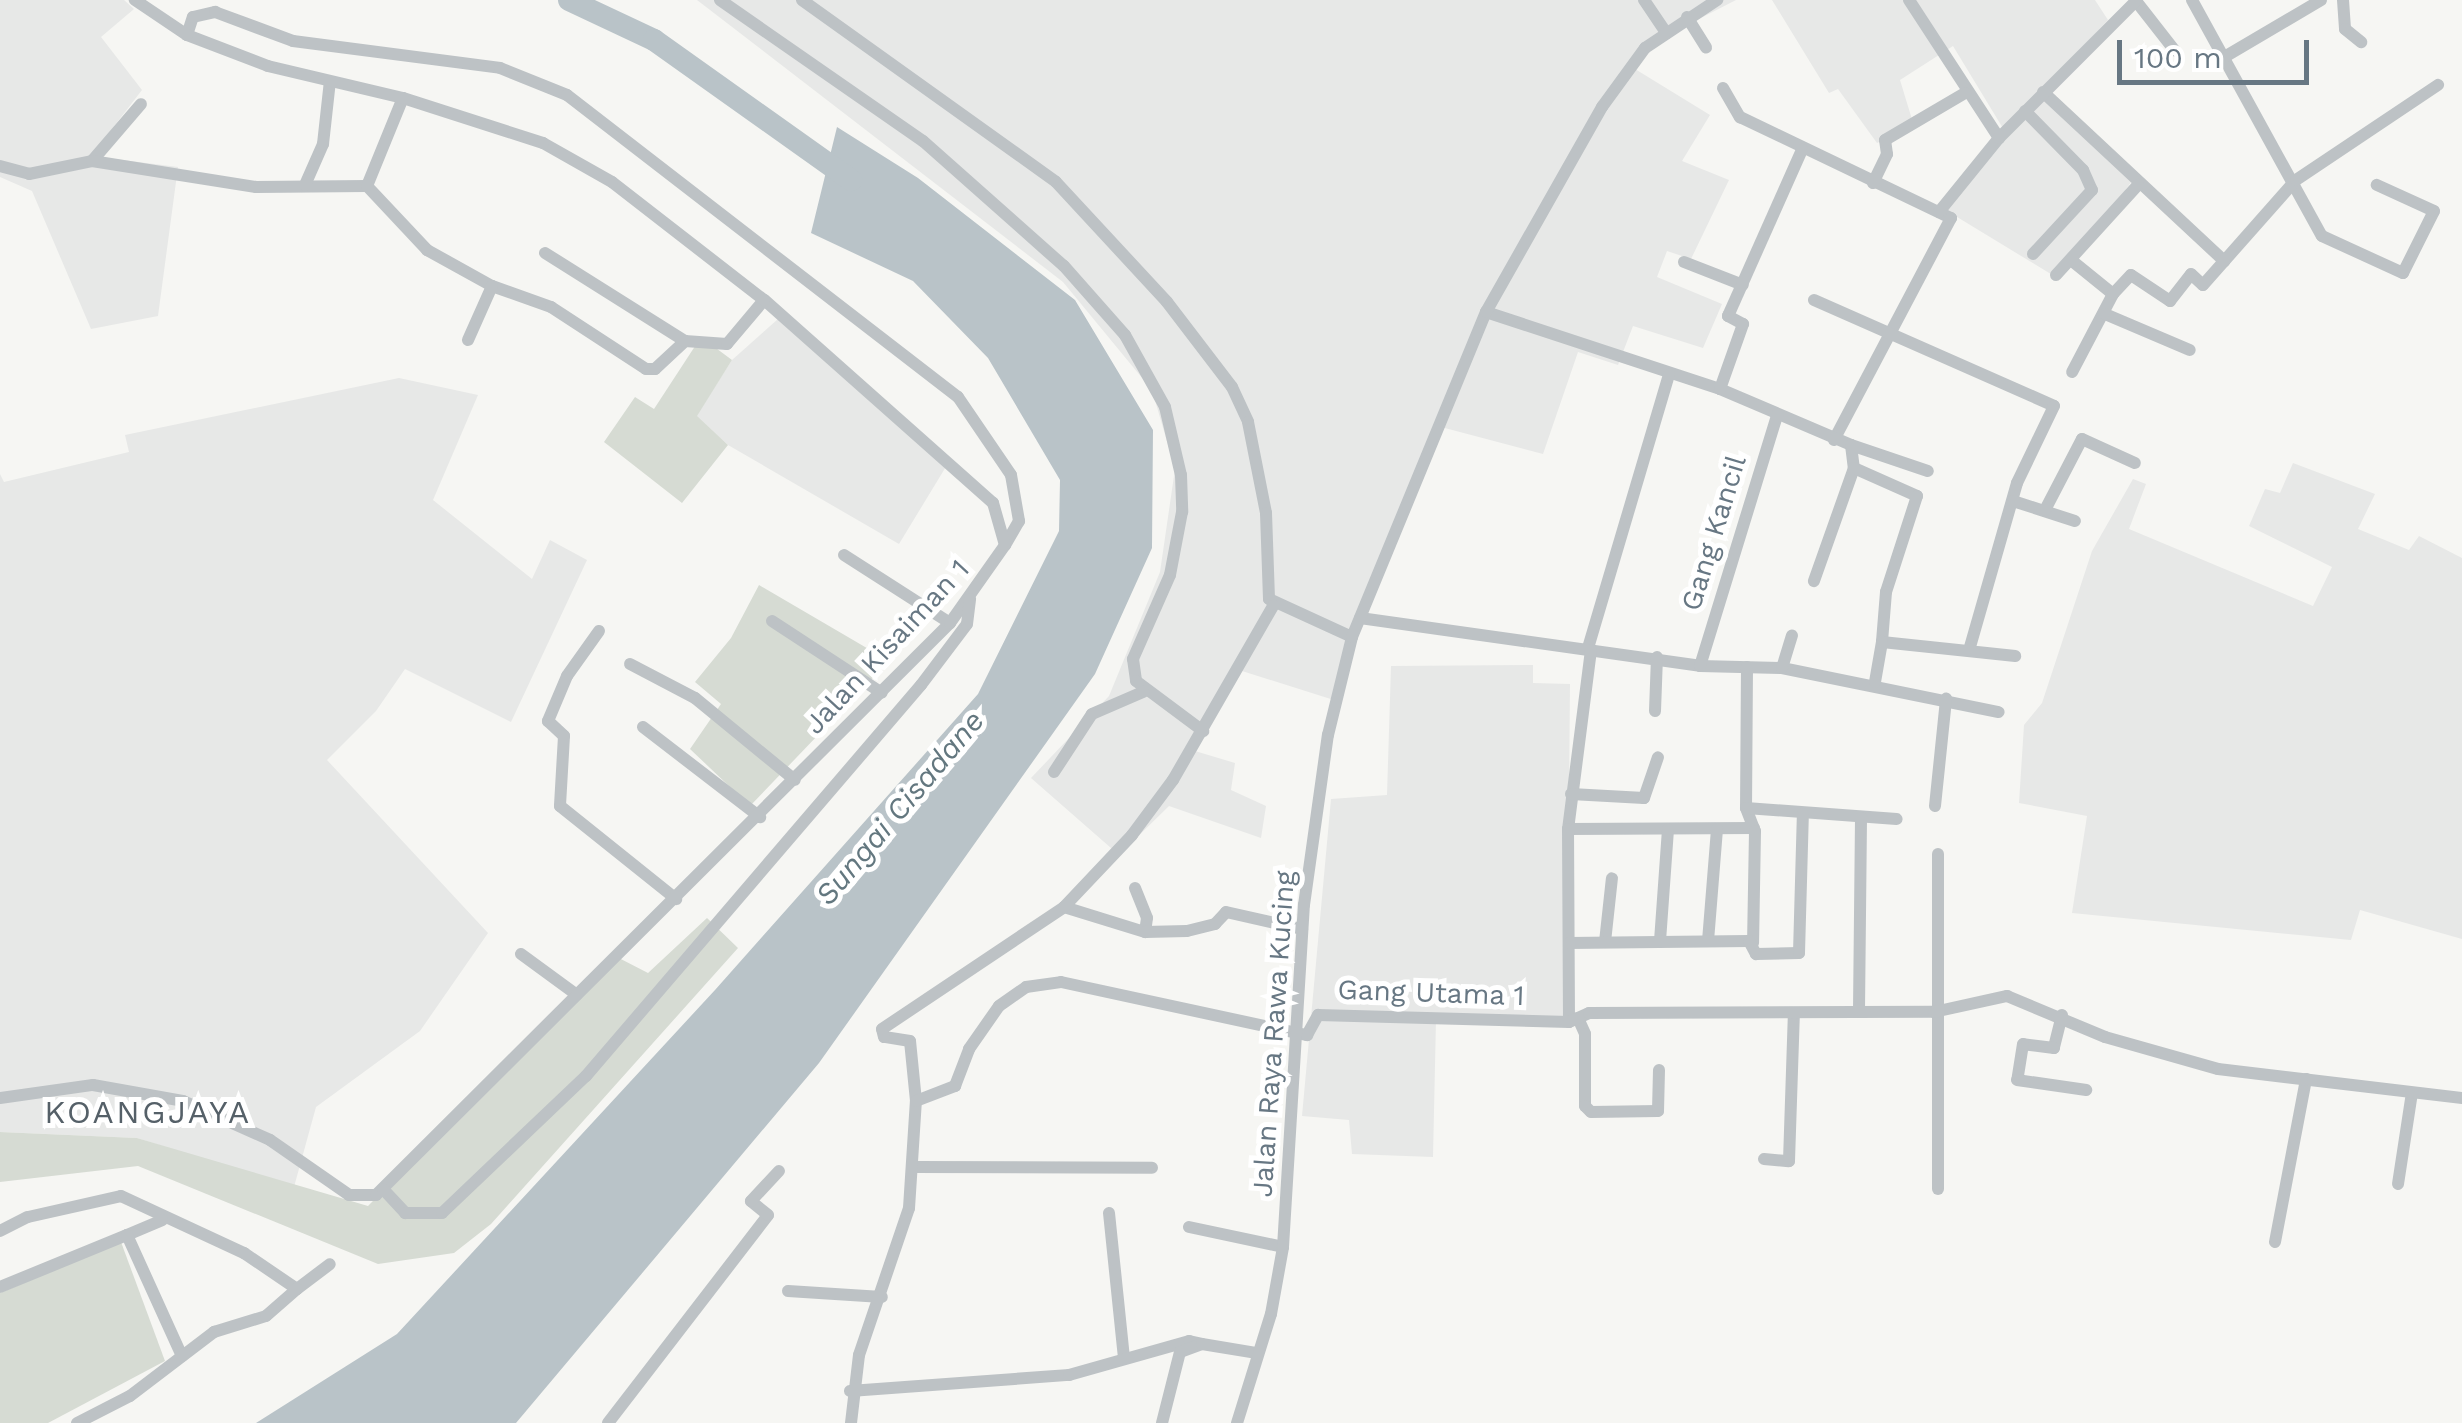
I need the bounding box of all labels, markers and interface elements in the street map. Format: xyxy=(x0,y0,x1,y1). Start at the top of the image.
scale bar xyxy=(2122,20,2314,82)
text: 100 m xyxy=(2134,40,2222,75)
street label: Gang Kancil xyxy=(1674,451,1754,615)
street label: Jalan Kisaiman 1 xyxy=(797,553,977,741)
water label: Sungai Cisadane xyxy=(808,703,992,913)
street label: Jalan Raya Rawa Kucing xyxy=(1246,869,1302,1199)
street label: Gang Utama 1 xyxy=(1336,973,1526,1013)
district label: KOANGJAYA xyxy=(44,1093,252,1131)

